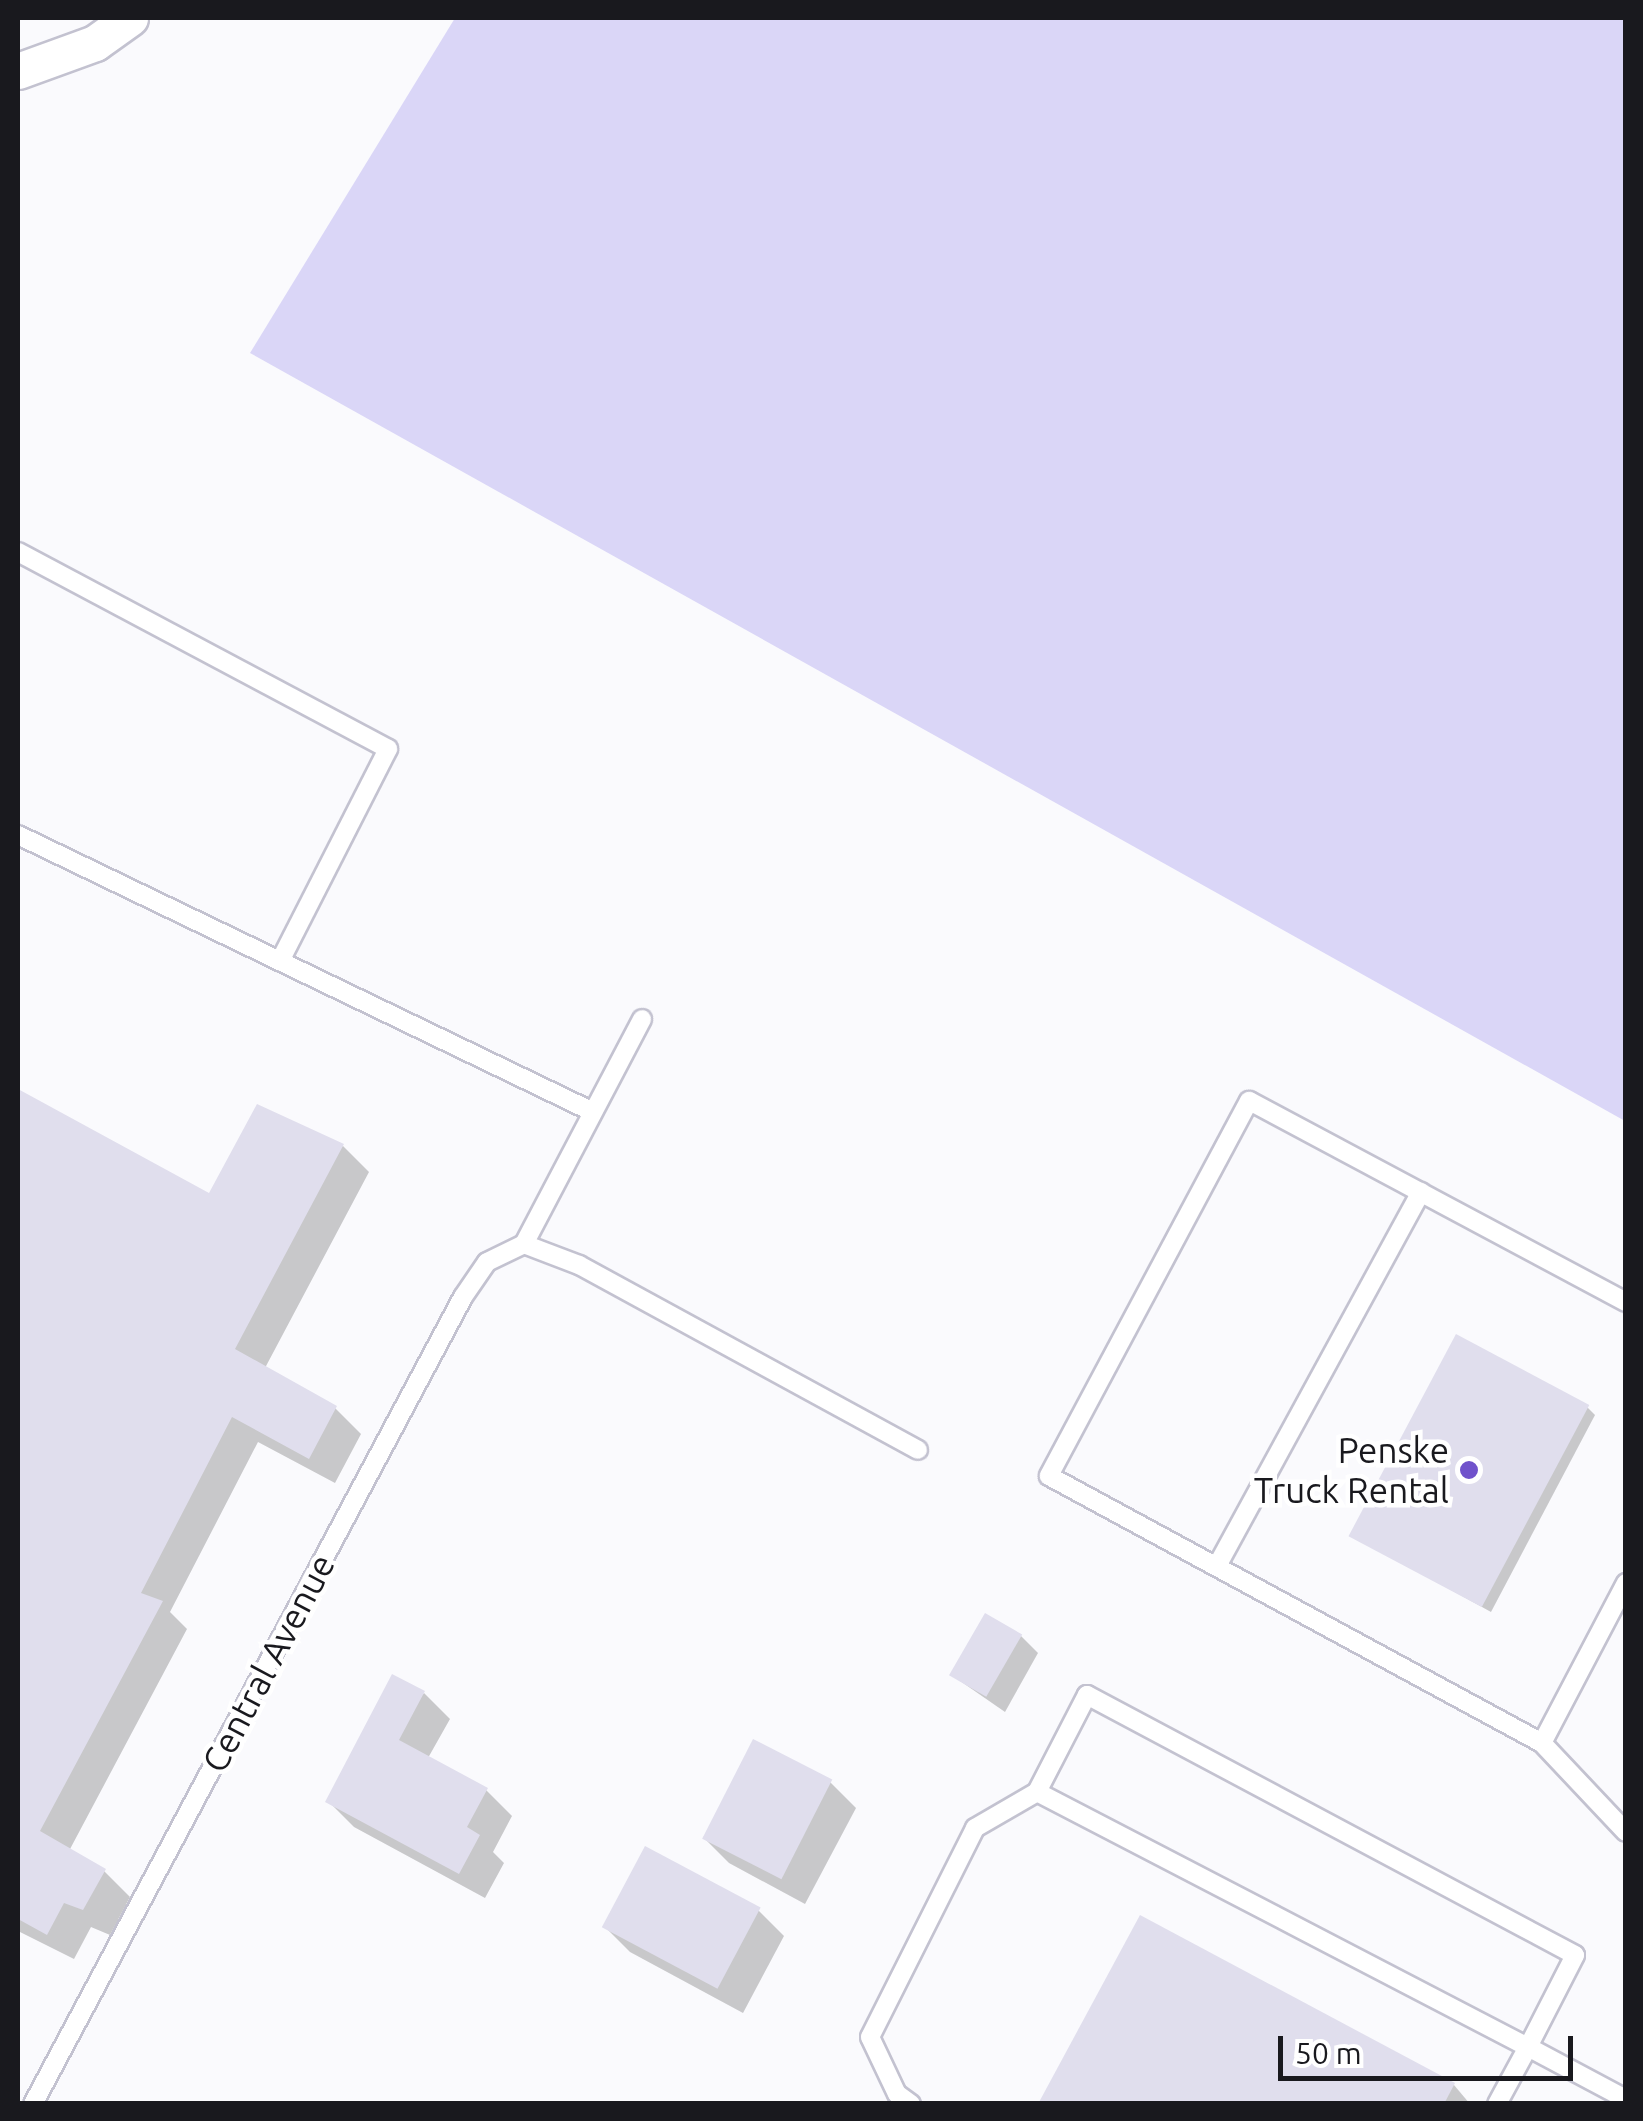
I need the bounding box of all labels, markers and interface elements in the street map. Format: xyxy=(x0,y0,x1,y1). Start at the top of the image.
place label: Penske Truck Rental xyxy=(1254,1429,1449,1511)
marker: Penske Truck Rental xyxy=(1458,1459,1480,1481)
street label: Central Avenue xyxy=(193,1547,343,1779)
scale bar xyxy=(1283,2016,1578,2078)
text: 50 m xyxy=(1295,2036,1362,2070)

